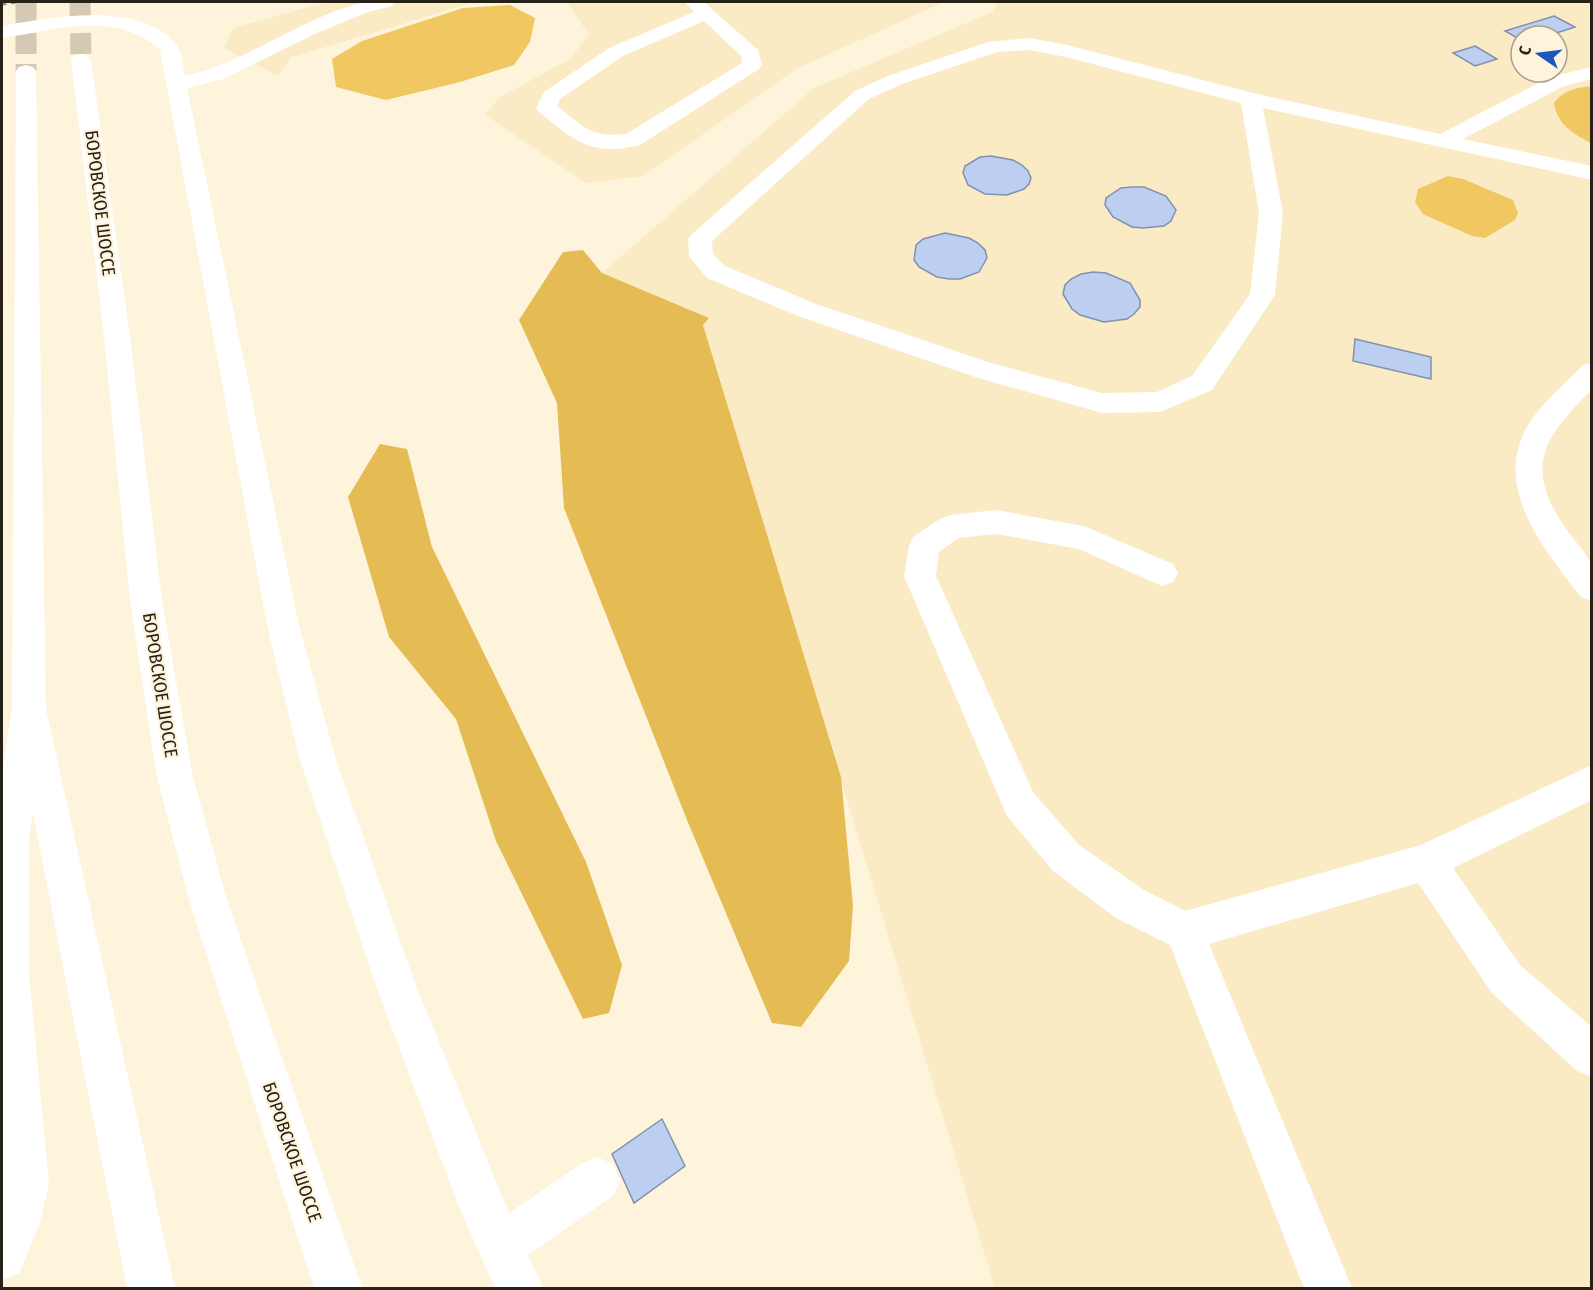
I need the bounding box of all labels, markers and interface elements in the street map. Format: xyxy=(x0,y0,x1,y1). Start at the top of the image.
north arrow xyxy=(1509,24,1569,84)
text: С xyxy=(1515,44,1535,57)
street label: БОРОВСКОЕ ШОССЕ xyxy=(80,129,120,277)
street label: БОРОВСКОЕ ШОССЕ xyxy=(138,611,182,759)
street label: БОРОВСКОЕ ШОССЕ xyxy=(258,1079,326,1225)

